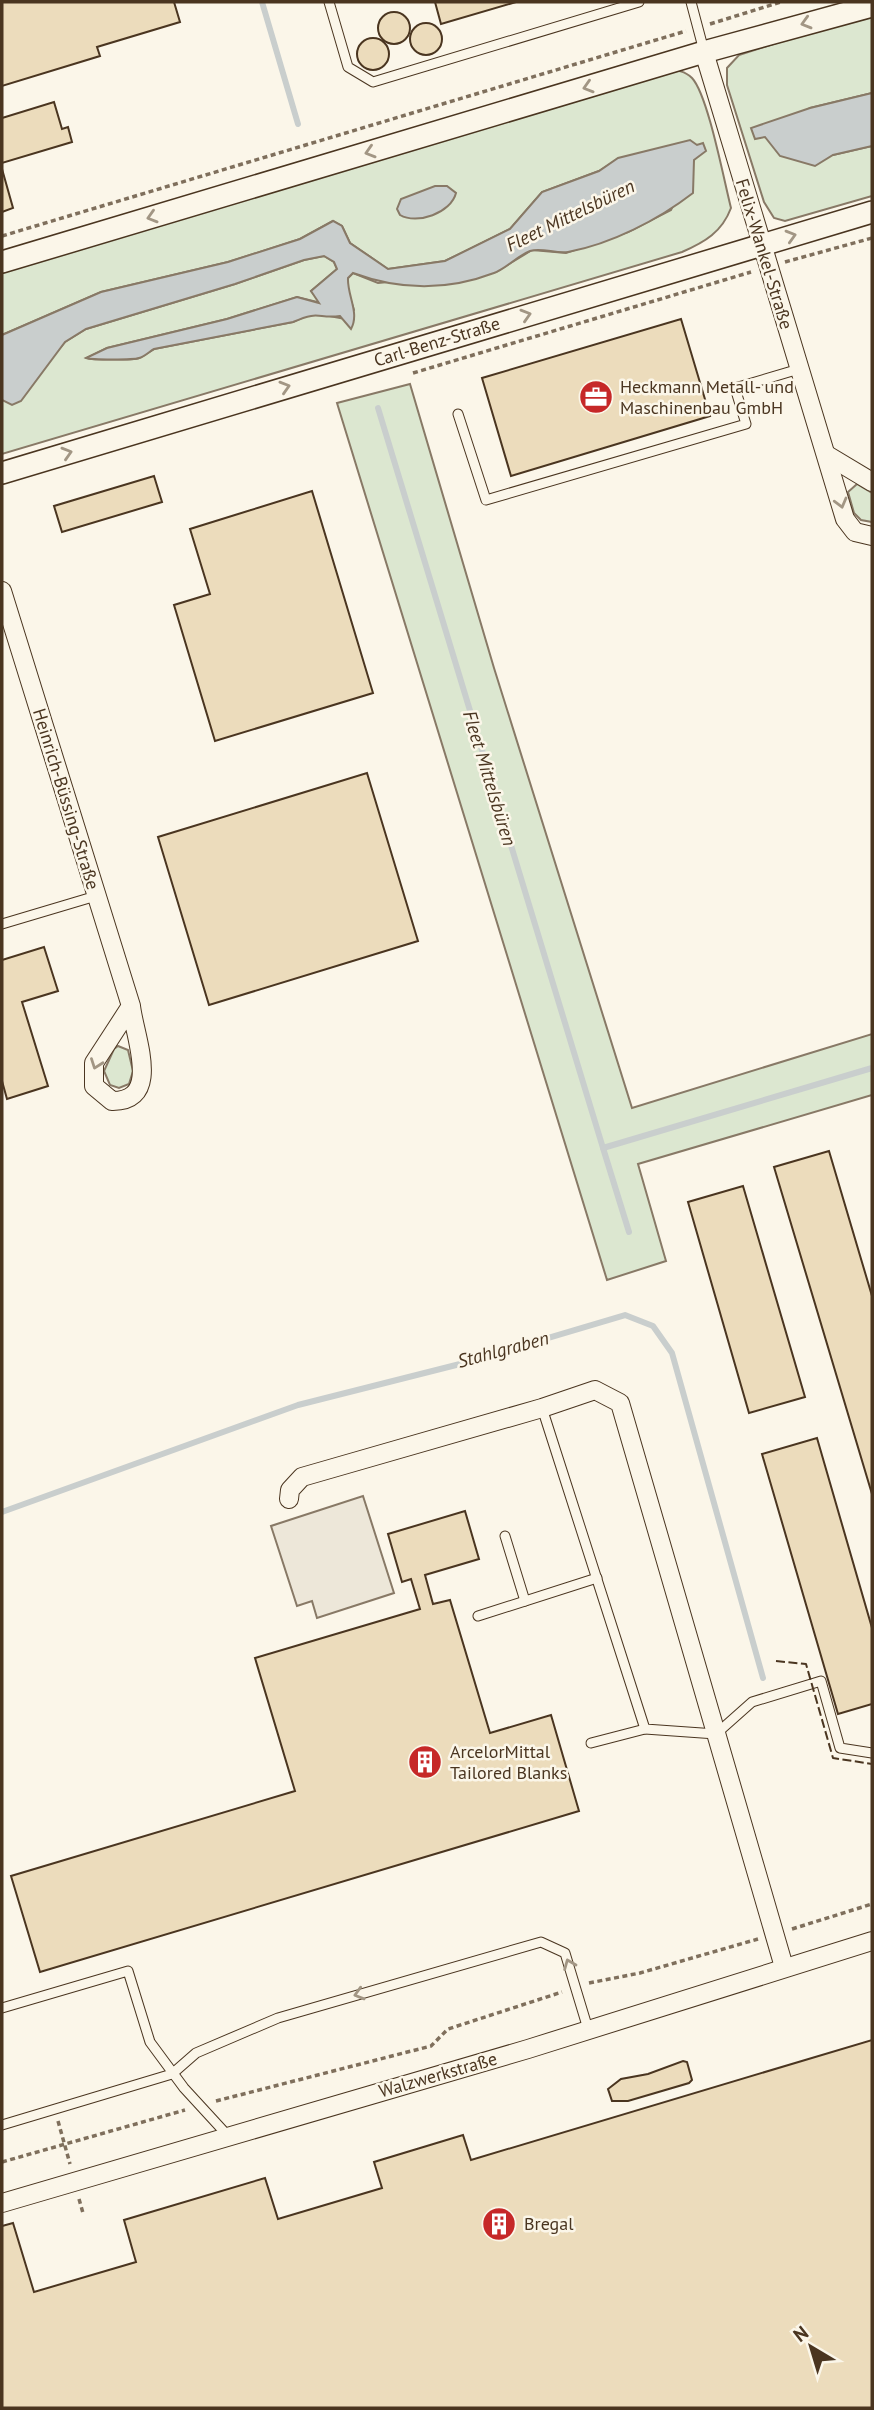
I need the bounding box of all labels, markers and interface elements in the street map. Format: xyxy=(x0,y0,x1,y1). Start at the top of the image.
one-way arrow xyxy=(800,15,812,29)
one-way arrow xyxy=(582,79,594,94)
one-way arrow xyxy=(364,144,376,159)
water label: Fleet Mittelsbüren xyxy=(502,173,638,257)
street label: Felix-Wankel-Straße xyxy=(731,176,798,332)
one-way arrow xyxy=(146,209,158,224)
one-way arrow xyxy=(785,229,797,244)
one-way arrow xyxy=(520,309,532,324)
street label: Carl-Benz-Straße xyxy=(371,311,503,372)
place label: Heckmann Metall- und Maschinenbau GmbH xyxy=(620,375,794,419)
office icon: Heckmann Metall- und Maschinenbau GmbH xyxy=(577,378,615,416)
one-way arrow xyxy=(278,381,290,396)
one-way arrow xyxy=(61,447,73,462)
one-way arrow xyxy=(833,497,847,509)
street label: Heinrich-Büssing-Straße xyxy=(28,706,105,892)
water label: Fleet Mittelsbüren xyxy=(458,707,522,849)
one-way arrow xyxy=(90,1058,104,1070)
water label: Stahlgraben xyxy=(455,1325,551,1373)
place label: ArcelorMittal Tailored Blanks xyxy=(450,1740,567,1784)
building icon: ArcelorMittal Tailored Blanks xyxy=(406,1743,444,1781)
one-way arrow xyxy=(563,1959,577,1971)
one-way arrow xyxy=(353,1986,365,2001)
street label: Walzwerkstraße xyxy=(376,2047,500,2102)
building icon: Bregal xyxy=(480,2205,518,2243)
place label: Bregal xyxy=(524,2212,574,2235)
north arrow xyxy=(776,2312,846,2382)
text: N xyxy=(788,2320,813,2347)

